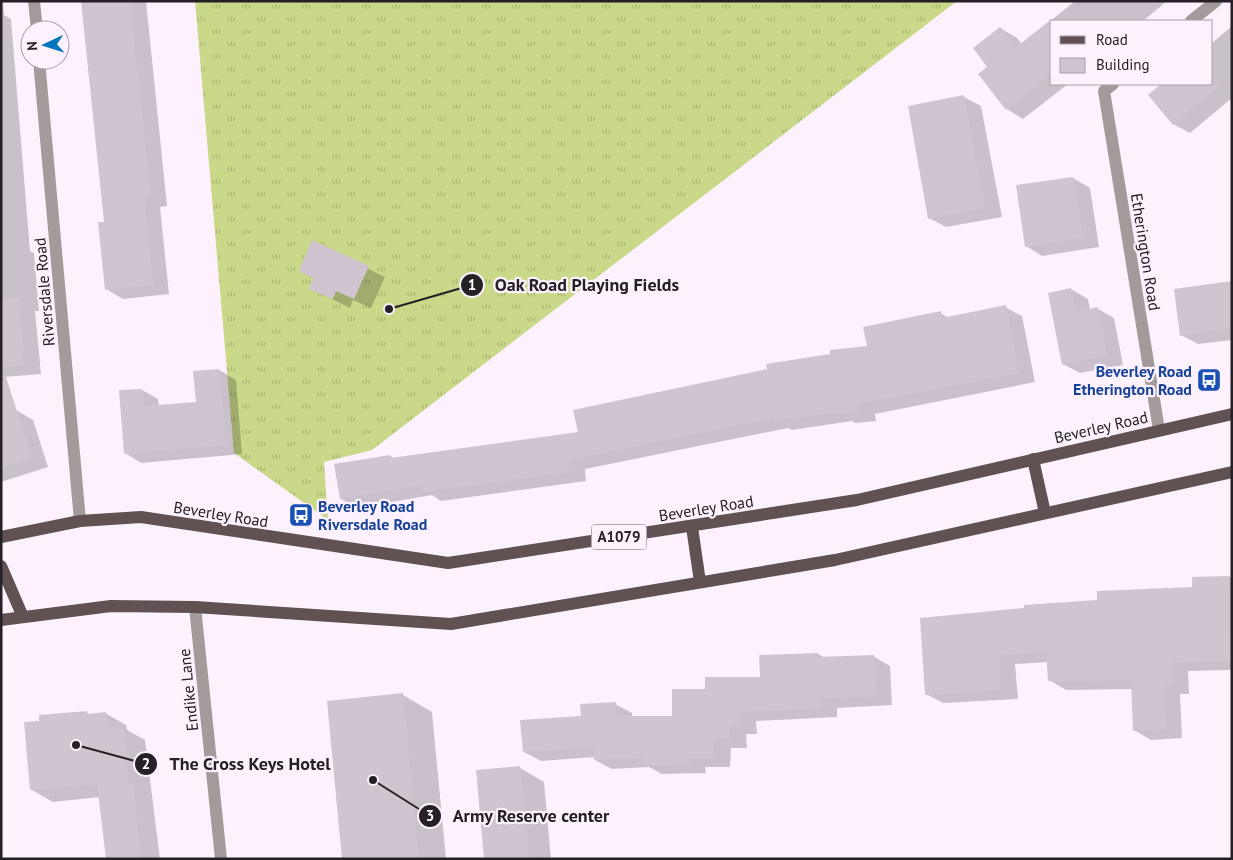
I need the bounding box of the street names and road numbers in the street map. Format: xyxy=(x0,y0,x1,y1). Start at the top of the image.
street label: Etherington Road xyxy=(1127,192,1165,312)
street label: Riversdale Road xyxy=(29,237,59,347)
street label: Beverley Road xyxy=(1052,406,1150,448)
street label: Beverley Road xyxy=(657,491,755,525)
street label: Beverley Road xyxy=(172,497,270,531)
road number: A1079 xyxy=(592,524,646,550)
street label: Endike Lane xyxy=(174,648,202,732)

